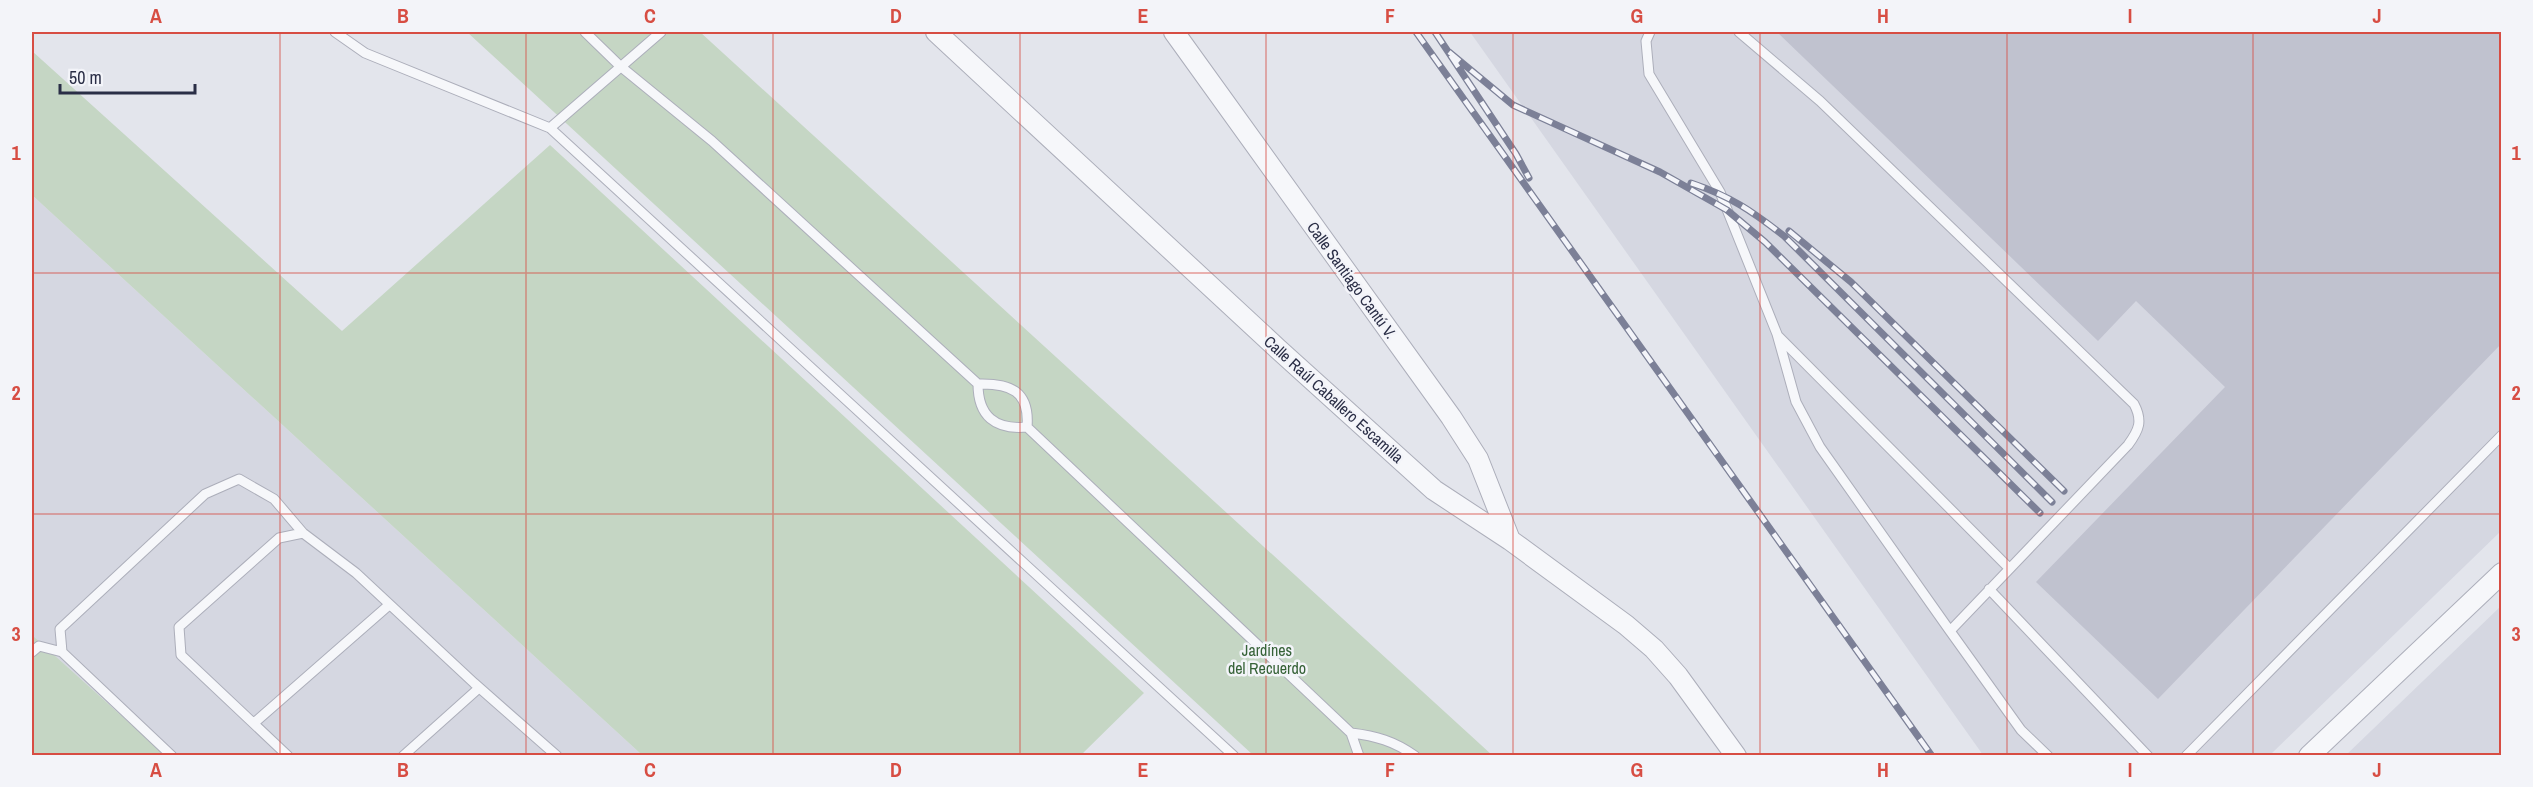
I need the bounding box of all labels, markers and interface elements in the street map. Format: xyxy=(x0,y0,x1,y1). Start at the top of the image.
text: A xyxy=(150,2,162,29)
text: B xyxy=(397,2,409,29)
text: C xyxy=(644,2,656,29)
text: D xyxy=(890,2,902,29)
text: E xyxy=(1138,2,1149,29)
text: F xyxy=(1385,2,1395,29)
text: G xyxy=(1631,2,1643,29)
text: H xyxy=(1877,2,1889,29)
text: I xyxy=(2128,2,2132,29)
text: J xyxy=(2372,2,2382,29)
scale bar xyxy=(60,57,195,95)
text: 50 m xyxy=(69,65,102,90)
text: 1 xyxy=(11,139,21,166)
text: 1 xyxy=(2511,139,2521,166)
street label: Calle Santiago Cantú V. xyxy=(1302,217,1402,343)
street label: Calle Raúl Caballero Escamilla xyxy=(1259,330,1409,468)
text: 2 xyxy=(11,379,21,406)
text: 2 xyxy=(2511,379,2521,406)
text: 3 xyxy=(11,620,21,647)
text: 3 xyxy=(2511,620,2521,647)
park label: Jardínes del Recuerdo xyxy=(1228,639,1306,679)
text: A xyxy=(150,756,162,783)
text: B xyxy=(397,756,409,783)
text: C xyxy=(644,756,656,783)
text: D xyxy=(890,756,902,783)
text: E xyxy=(1138,756,1149,783)
text: F xyxy=(1385,756,1395,783)
text: G xyxy=(1631,756,1643,783)
text: H xyxy=(1877,756,1889,783)
text: I xyxy=(2128,756,2132,783)
text: J xyxy=(2372,756,2382,783)

